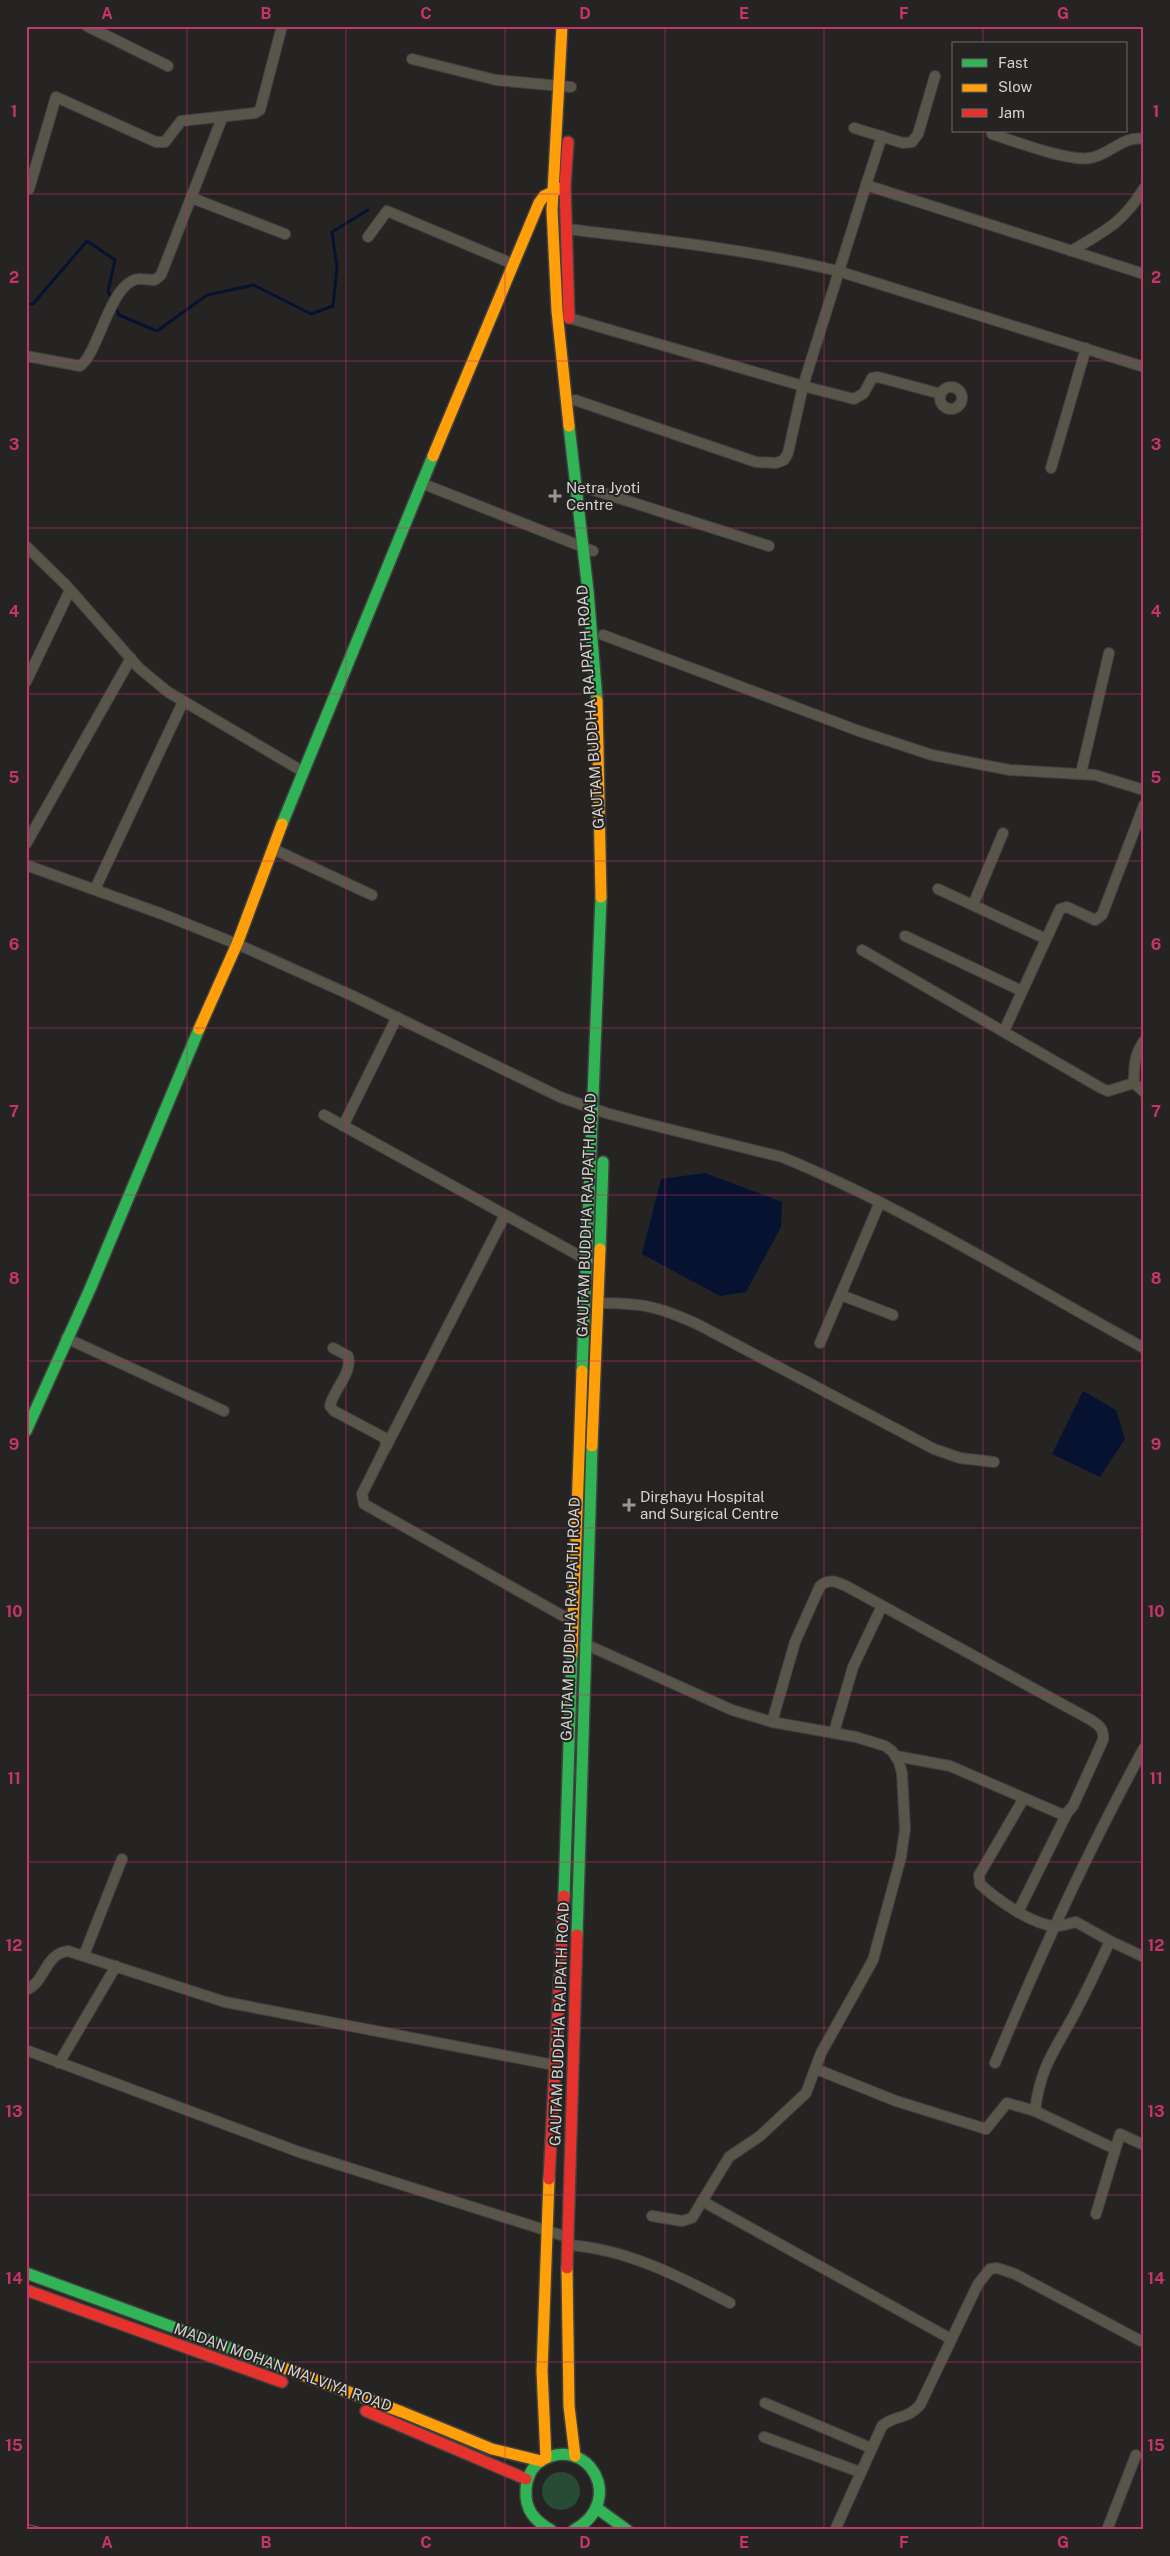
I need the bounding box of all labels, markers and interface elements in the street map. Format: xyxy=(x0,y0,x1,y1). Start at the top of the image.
text: A xyxy=(101,4,113,23)
text: B xyxy=(261,4,272,23)
text: C xyxy=(420,4,432,23)
text: D xyxy=(579,4,591,23)
text: E xyxy=(739,4,749,23)
text: F xyxy=(899,4,909,23)
text: G xyxy=(1057,4,1069,23)
legend xyxy=(952,42,1128,132)
text: Fast xyxy=(998,54,1028,71)
text: Slow xyxy=(998,78,1033,95)
text: 1 xyxy=(11,102,17,121)
text: 1 xyxy=(1153,102,1159,121)
text: Jam xyxy=(998,104,1025,121)
text: 2 xyxy=(9,268,19,287)
text: 2 xyxy=(1151,268,1161,287)
text: 3 xyxy=(9,435,19,454)
text: 3 xyxy=(1151,435,1161,454)
place label: Netra Jyoti Centre xyxy=(566,479,640,513)
marker: Netra Jyoti Centre xyxy=(548,489,562,503)
street label: GAUTAM BUDDHA RAJPATH ROAD xyxy=(573,585,607,829)
text: 4 xyxy=(9,602,20,621)
text: 4 xyxy=(1151,602,1162,621)
text: 5 xyxy=(9,768,20,787)
text: 5 xyxy=(1151,768,1162,787)
text: 6 xyxy=(9,935,19,954)
text: 6 xyxy=(1151,935,1161,954)
street label: GAUTAM BUDDHA RAJPATH ROAD xyxy=(573,1093,599,1337)
text: 7 xyxy=(9,1102,19,1121)
text: 7 xyxy=(1151,1102,1161,1121)
text: 8 xyxy=(9,1269,20,1288)
text: 8 xyxy=(1151,1269,1162,1288)
text: 9 xyxy=(9,1435,19,1454)
text: 9 xyxy=(1151,1435,1161,1454)
place label: Dirghayu Hospital and Surgical Centre xyxy=(640,1488,779,1522)
street label: GAUTAM BUDDHA RAJPATH ROAD xyxy=(557,1497,583,1741)
marker: Dirghayu Hospital and Surgical Centre xyxy=(622,1498,636,1512)
text: 10 xyxy=(5,1602,23,1621)
text: 10 xyxy=(1147,1602,1165,1621)
text: 11 xyxy=(7,1769,21,1788)
text: 11 xyxy=(1149,1769,1163,1788)
street label: GAUTAM BUDDHA RAJPATH ROAD xyxy=(546,1902,572,2146)
text: 12 xyxy=(5,1936,23,1955)
text: 12 xyxy=(1147,1936,1165,1955)
text: 13 xyxy=(5,2102,23,2121)
text: 13 xyxy=(1147,2102,1165,2121)
text: 14 xyxy=(5,2269,23,2288)
text: 14 xyxy=(1147,2269,1165,2288)
street label: MADAN MOHAN MALVIYA ROAD xyxy=(172,2320,394,2414)
text: 15 xyxy=(5,2436,23,2455)
text: 15 xyxy=(1147,2436,1165,2455)
text: A xyxy=(101,2533,113,2552)
text: B xyxy=(261,2533,272,2552)
text: C xyxy=(420,2533,432,2552)
text: D xyxy=(579,2533,591,2552)
text: E xyxy=(739,2533,749,2552)
text: F xyxy=(899,2533,909,2552)
text: G xyxy=(1057,2533,1069,2552)

